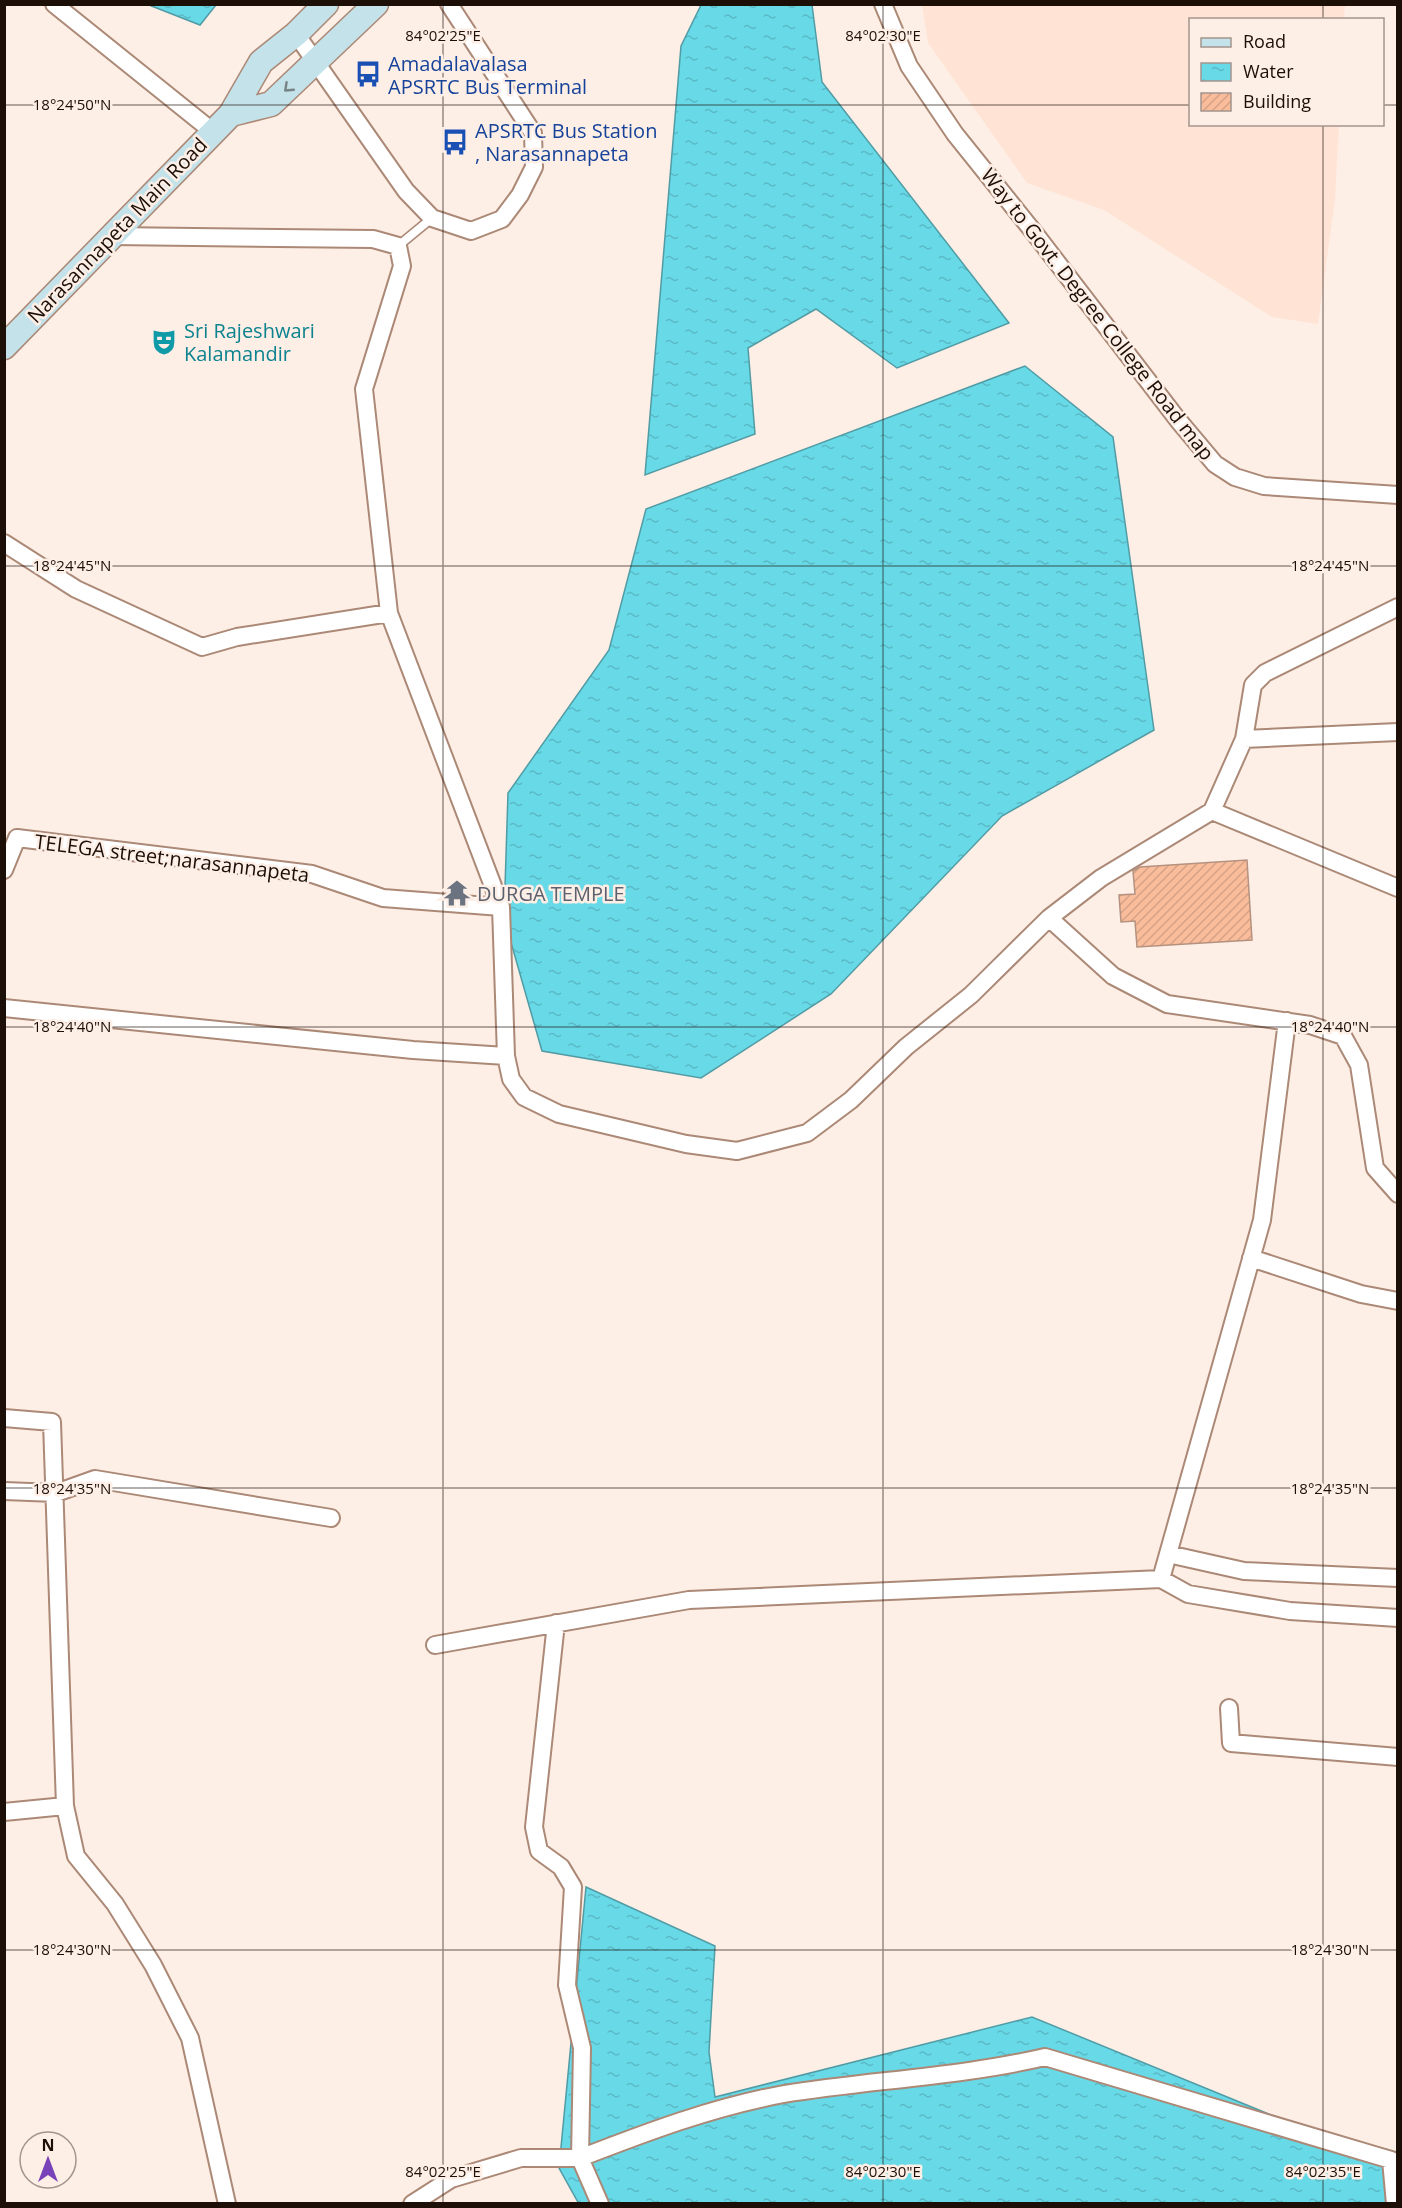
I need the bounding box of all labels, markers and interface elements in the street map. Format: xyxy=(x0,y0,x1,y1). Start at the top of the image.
legend xyxy=(1189,18,1384,126)
text: 84°02'25"E xyxy=(405,25,481,45)
text: 84°02'30"E xyxy=(845,25,921,45)
text: Road xyxy=(1243,29,1286,53)
place label: Amadalavalasa APSRTC Bus Terminal xyxy=(388,50,587,100)
bus stop icon: Amadalavalasa APSRTC Bus Terminal xyxy=(353,59,383,89)
text: Water xyxy=(1243,59,1294,83)
one-way arrow xyxy=(284,81,295,92)
text: Building xyxy=(1243,89,1311,113)
text: 18°24'50"N xyxy=(33,94,111,114)
place label: APSRTC Bus Station , Narasannapeta xyxy=(475,117,657,167)
bus stop icon: APSRTC Bus Station , Narasannapeta xyxy=(440,127,470,157)
street label: Narasannapeta Main Road xyxy=(21,131,213,329)
street label: Way to Govt. Degree College Road map xyxy=(975,162,1221,466)
place label: Sri Rajeshwari Kalamandir xyxy=(184,317,315,367)
theatre icon: Sri Rajeshwari Kalamandir xyxy=(149,327,179,357)
text: 18°24'45"N xyxy=(33,555,111,575)
text: 18°24'45"N xyxy=(1291,555,1369,575)
street label: TELEGA street;narasannapeta xyxy=(33,828,311,888)
temple icon: DURGA TEMPLE xyxy=(442,878,472,908)
place label: DURGA TEMPLE xyxy=(477,880,625,907)
text: 18°24'40"N xyxy=(33,1016,111,1036)
text: 18°24'40"N xyxy=(1291,1016,1369,1036)
text: 18°24'35"N xyxy=(33,1478,111,1498)
text: 18°24'35"N xyxy=(1291,1478,1369,1498)
text: 18°24'30"N xyxy=(33,1939,111,1959)
text: 18°24'30"N xyxy=(1291,1939,1369,1959)
north arrow xyxy=(18,2130,78,2190)
text: N xyxy=(41,2134,55,2156)
text: 84°02'25"E xyxy=(405,2161,481,2181)
text: 84°02'30"E xyxy=(845,2161,921,2181)
text: 84°02'35"E xyxy=(1285,2161,1361,2181)

